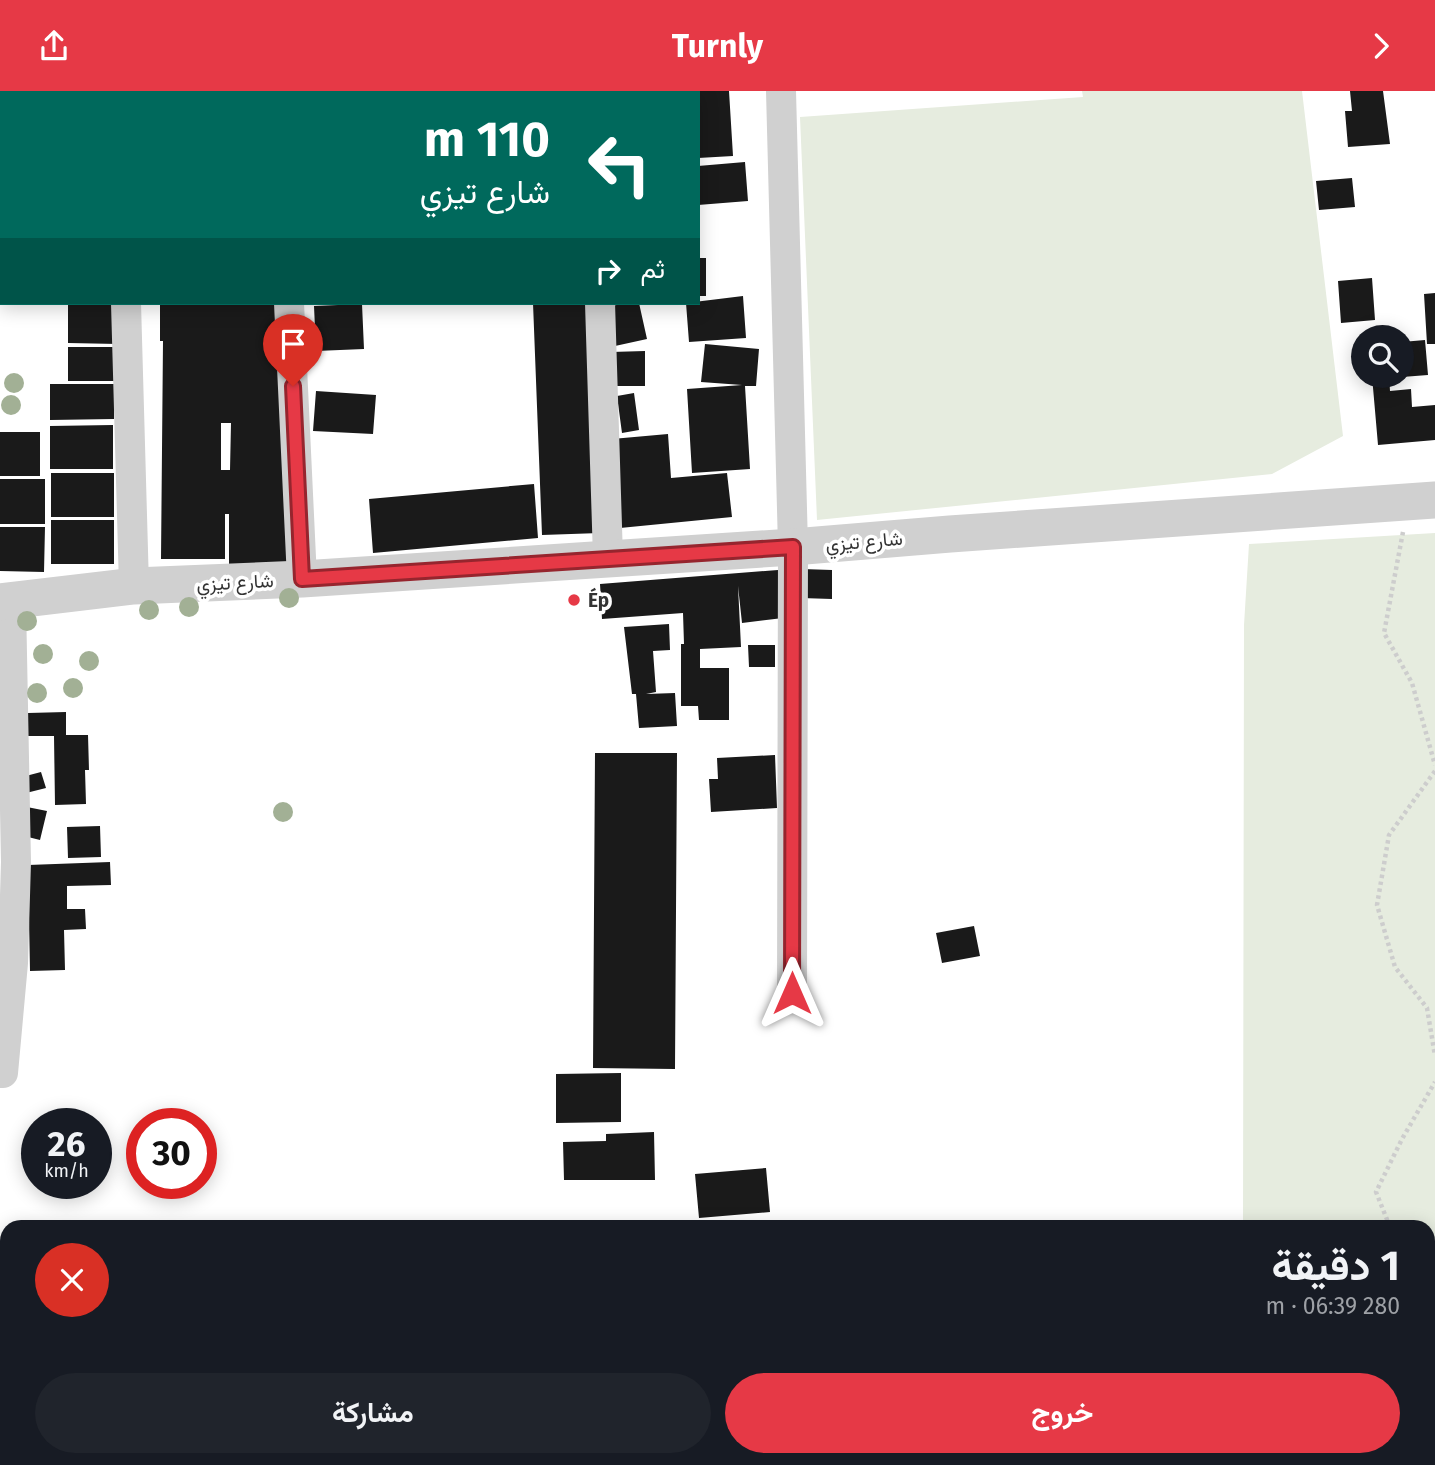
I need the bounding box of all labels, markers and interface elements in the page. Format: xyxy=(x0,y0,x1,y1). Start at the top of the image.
icon: share xyxy=(35,27,73,65)
text: Turnly xyxy=(672,27,763,65)
icon: forward xyxy=(1362,27,1400,65)
text: 110 m xyxy=(424,110,550,169)
icon: left xyxy=(574,119,665,210)
text: شارع تيزي xyxy=(420,173,550,211)
icon: right xyxy=(589,252,627,290)
text: ثم xyxy=(641,254,665,285)
pin xyxy=(263,314,323,386)
icon: arrive xyxy=(274,325,312,363)
map controls xyxy=(1351,325,1414,388)
button: search xyxy=(1351,325,1414,388)
street label: شارع تيزي xyxy=(825,527,904,560)
street label: شارع تيزي xyxy=(196,569,274,600)
place label: Ép xyxy=(588,587,609,612)
marker: Ép xyxy=(566,592,582,608)
position arrow xyxy=(755,956,829,1030)
speed limit sign: 30 xyxy=(126,1108,217,1199)
text: 26 xyxy=(48,1123,85,1165)
text: km/h xyxy=(44,1160,89,1182)
text: 1 دقيقة xyxy=(1272,1241,1400,1291)
button: close xyxy=(35,1243,109,1317)
text: 280 m · 06:39 xyxy=(1265,1292,1400,1320)
button: مشاركة xyxy=(35,1373,711,1453)
button: خروج xyxy=(725,1373,1400,1453)

